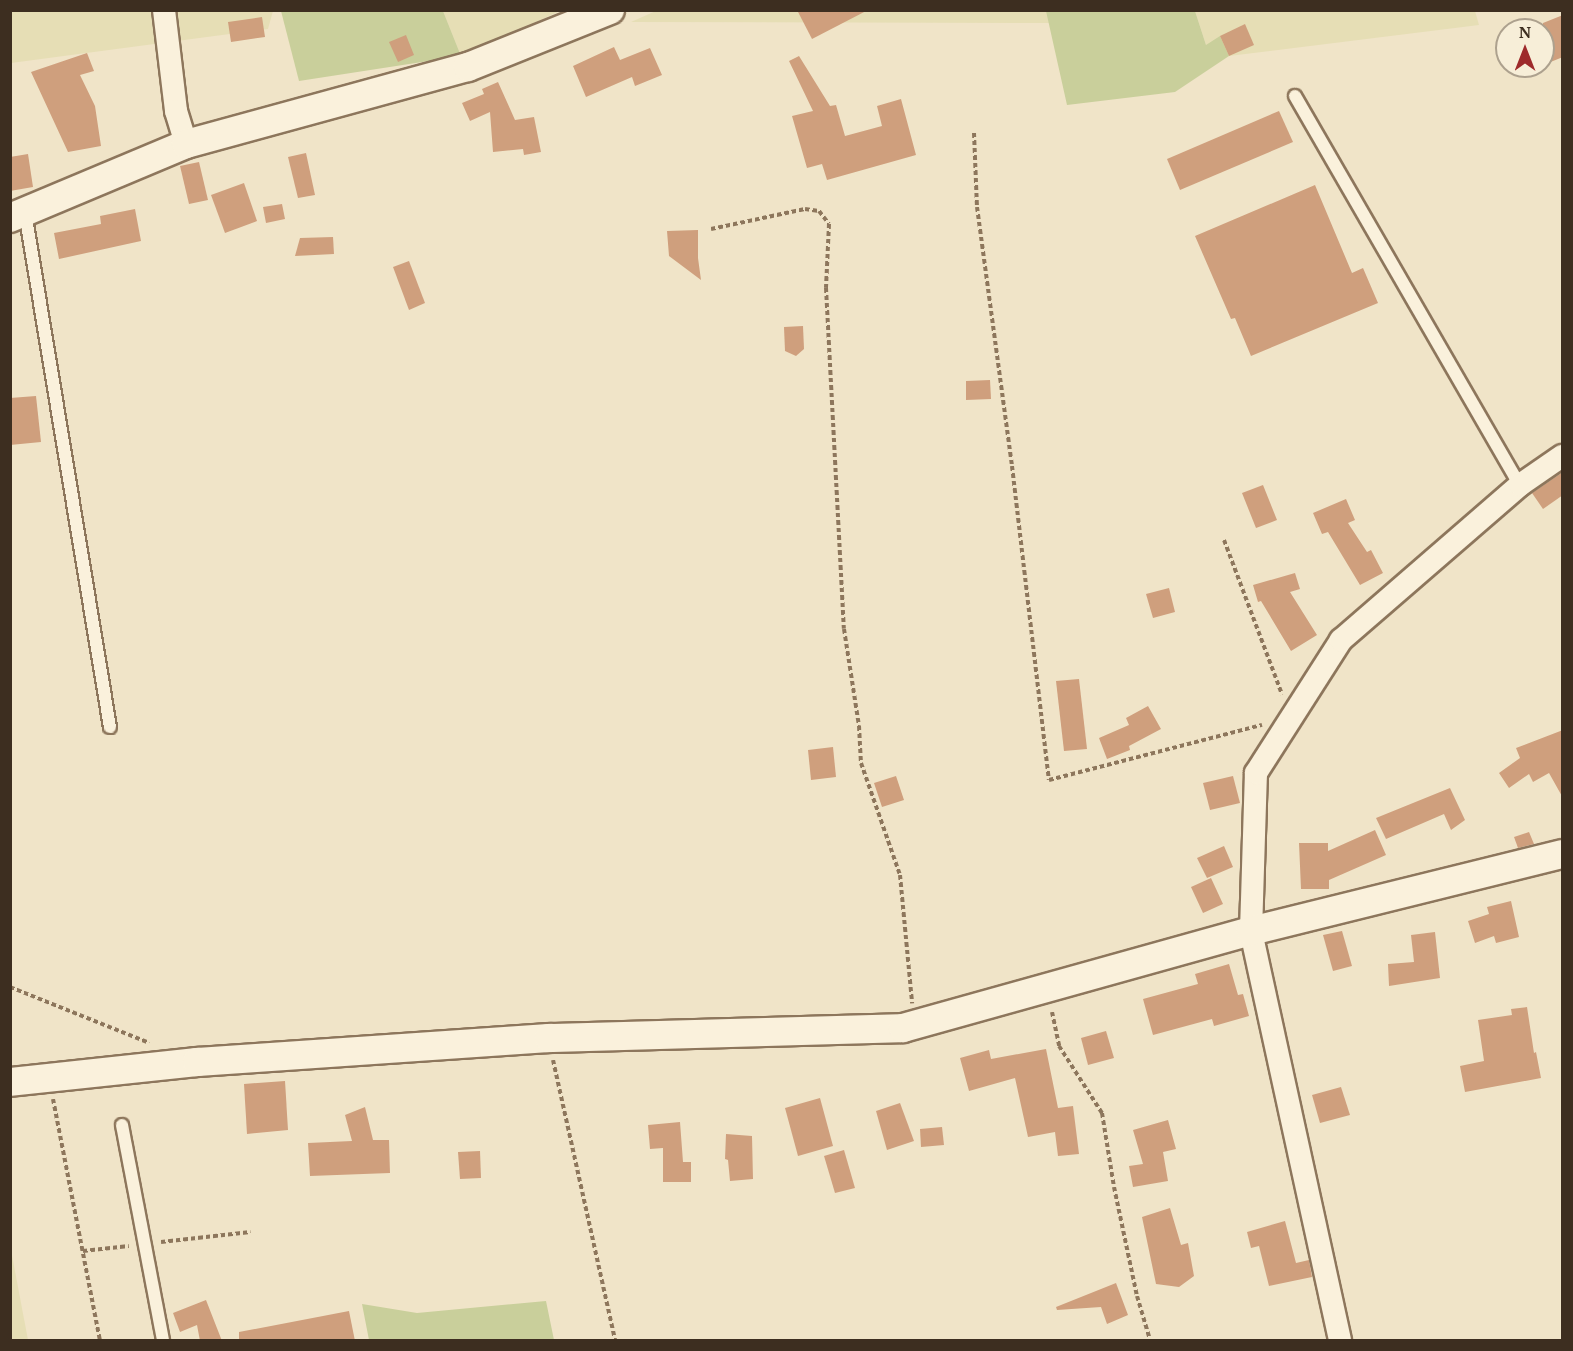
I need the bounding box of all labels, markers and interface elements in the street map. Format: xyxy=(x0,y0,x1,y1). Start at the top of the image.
north arrow xyxy=(1495,18,1555,78)
text: N xyxy=(1519,21,1531,43)

